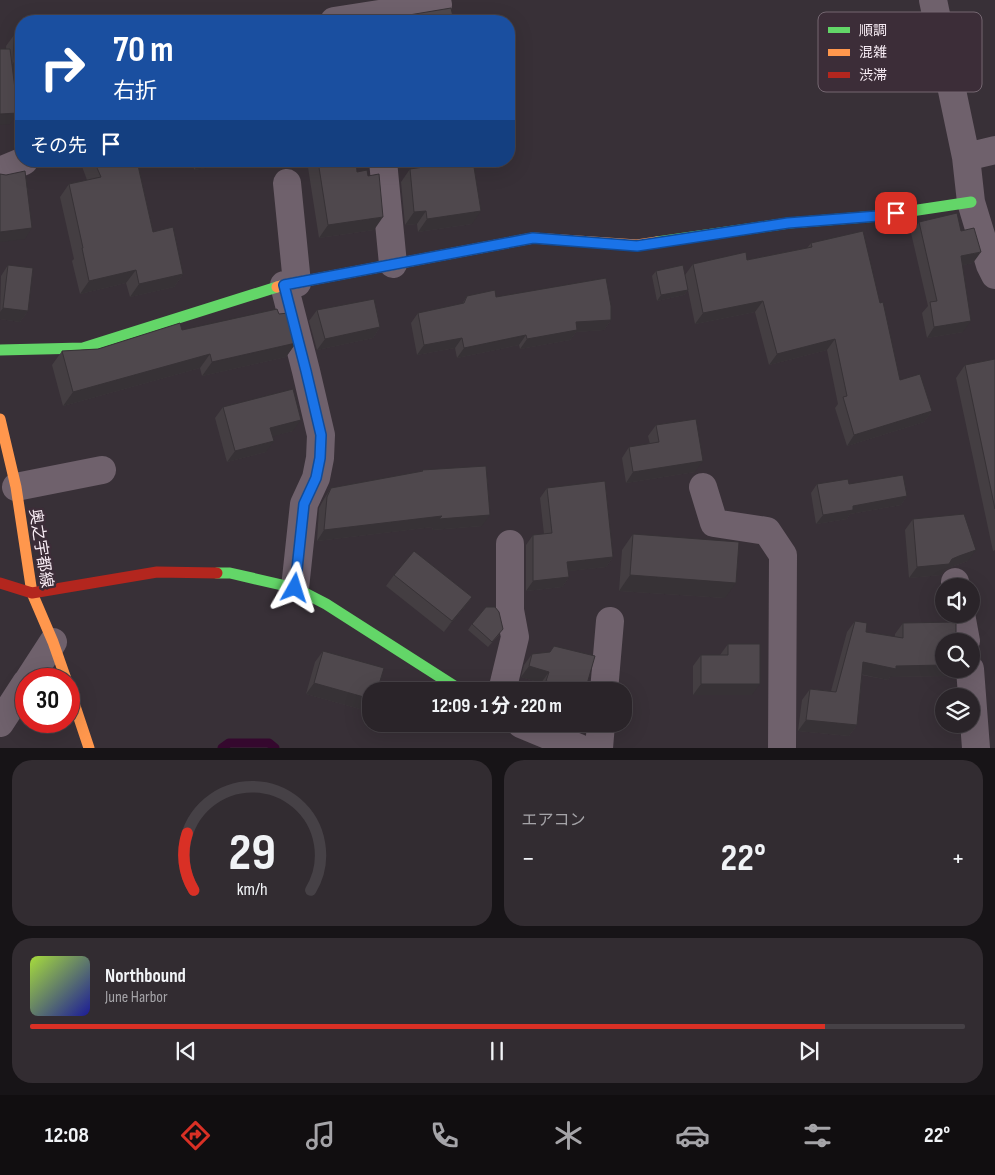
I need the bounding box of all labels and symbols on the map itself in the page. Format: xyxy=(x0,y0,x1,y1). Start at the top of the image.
legend xyxy=(818,12,982,92)
text: 順調 xyxy=(859,22,887,39)
text: 混雑 xyxy=(859,44,887,61)
text: 渋滞 xyxy=(859,67,887,84)
pin xyxy=(875,192,917,234)
street label: 奥之宇都線 xyxy=(25,507,56,589)
position arrow xyxy=(268,561,320,613)
speed limit sign: 30 xyxy=(15,668,80,733)

